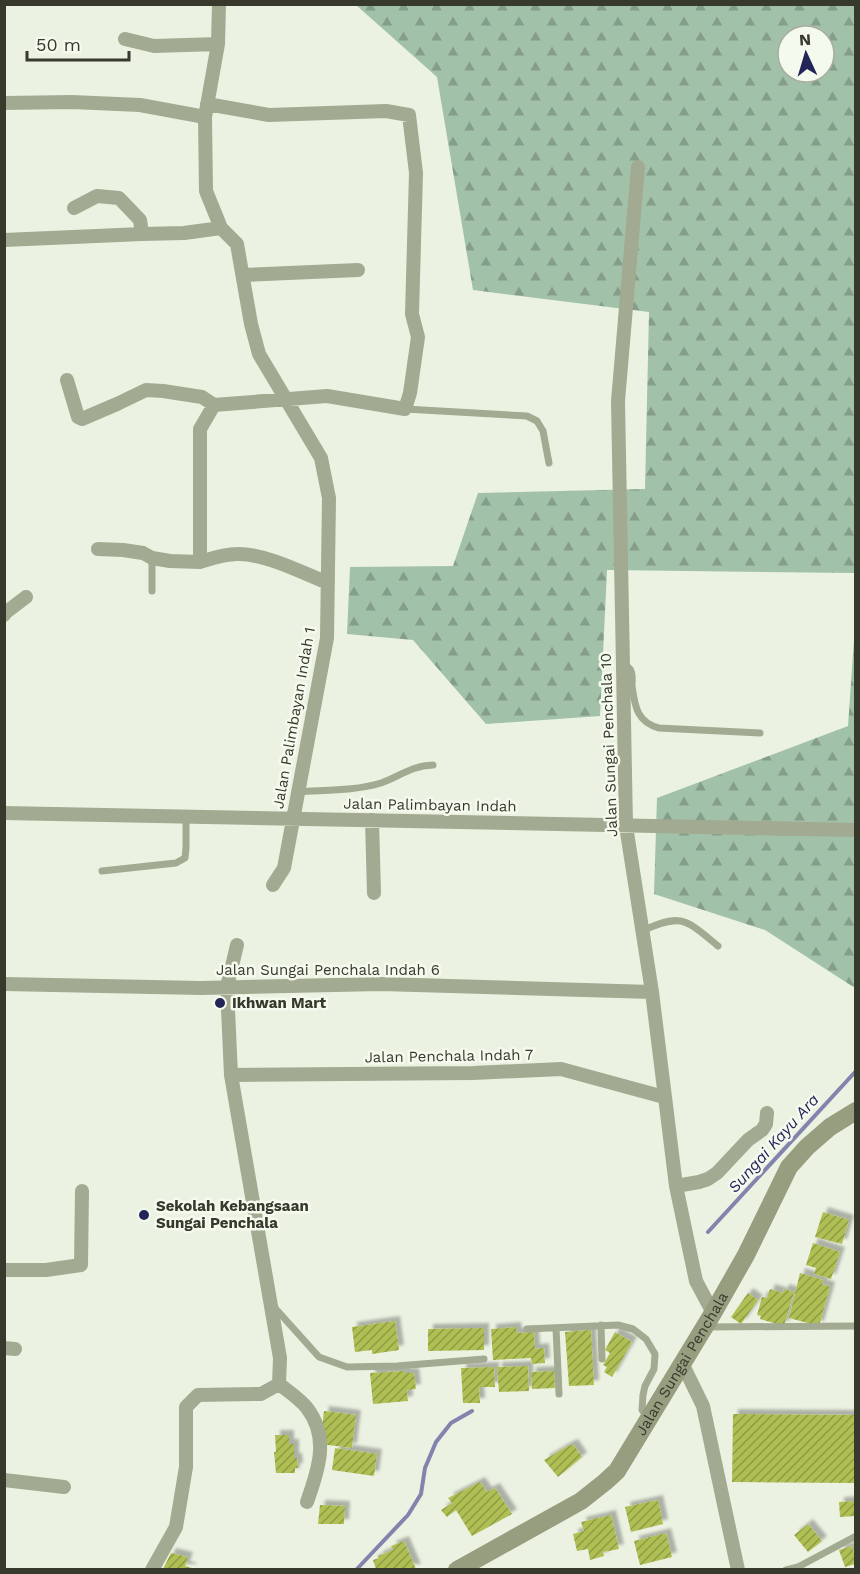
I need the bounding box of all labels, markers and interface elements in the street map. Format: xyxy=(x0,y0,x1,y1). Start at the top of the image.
scale bar xyxy=(27,24,129,62)
north arrow xyxy=(776,24,836,84)
text: N xyxy=(798,30,812,49)
text: 50 m xyxy=(36,34,81,55)
street label: Jalan Palimbayan Indah 1 xyxy=(269,626,319,810)
street label: Jalan Sungai Penchala 10 xyxy=(597,653,621,837)
street label: Jalan Palimbayan Indah xyxy=(343,794,517,816)
street label: Jalan Sungai Penchala Indah 6 xyxy=(216,961,440,979)
place label: Ikhwan Mart xyxy=(232,994,327,1012)
marker: Ikhwan Mart xyxy=(213,996,227,1010)
street label: Jalan Penchala Indah 7 xyxy=(364,1046,534,1066)
water label: Sungai Kayu Ara xyxy=(724,1090,823,1197)
place label: Sekolah Kebangsaan Sungai Penchala xyxy=(156,1197,309,1232)
marker: Sekolah Kebangsaan Sungai Penchala xyxy=(137,1208,151,1222)
street label: Jalan Sungai Penchala xyxy=(632,1289,732,1439)

